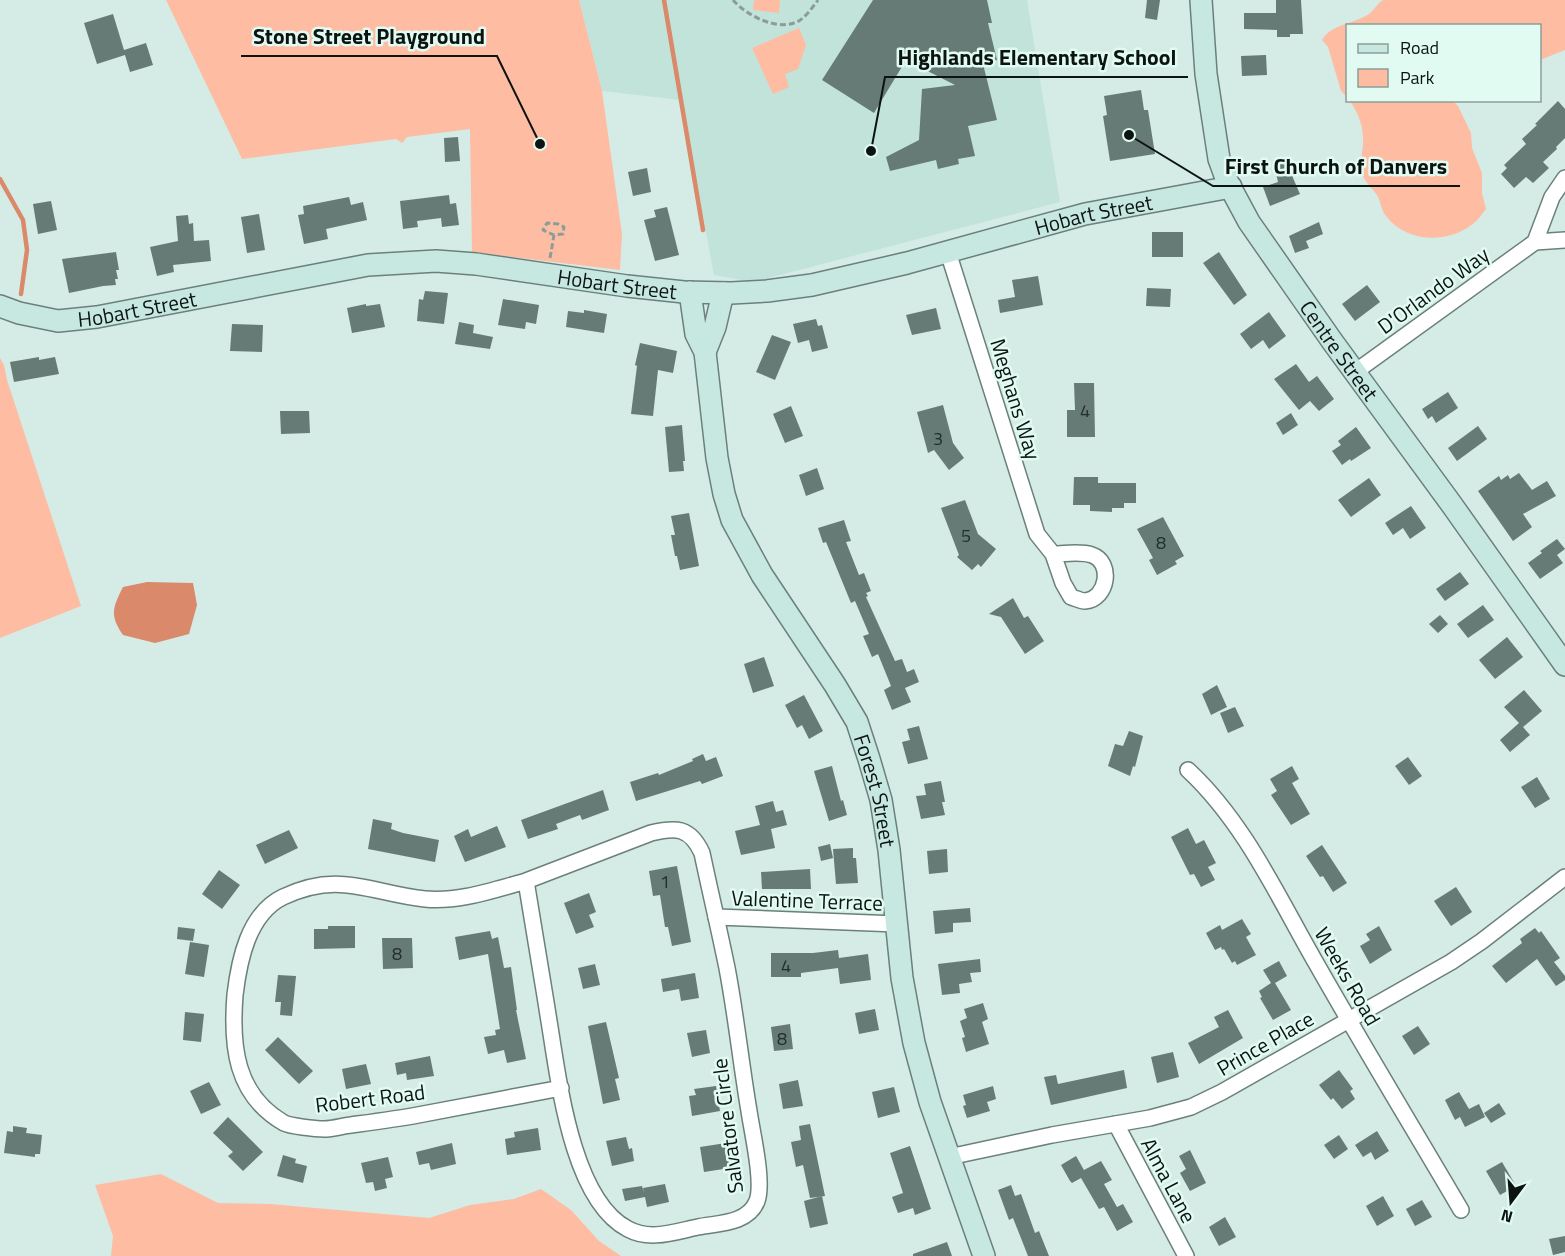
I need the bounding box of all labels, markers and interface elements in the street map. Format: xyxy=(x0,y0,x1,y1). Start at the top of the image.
callout: Stone Street Playground xyxy=(241,16,497,56)
text: Stone Street Playground xyxy=(253,19,485,53)
legend xyxy=(1346,24,1541,102)
text: Road xyxy=(1400,34,1439,61)
callout: Highlands Elementary School xyxy=(885,37,1188,77)
text: Highlands Elementary School xyxy=(898,40,1176,74)
text: Park xyxy=(1400,64,1435,91)
callout: First Church of Danvers xyxy=(1213,146,1460,186)
text: First Church of Danvers xyxy=(1225,149,1447,183)
street label: Hobart Street xyxy=(1031,186,1156,243)
street label: D'Orlando Way xyxy=(1370,238,1496,342)
street label: Hobart Street xyxy=(555,260,679,307)
street label: Hobart Street xyxy=(76,282,200,335)
street label: Centre Street xyxy=(1292,294,1387,408)
street label: Meghans Way xyxy=(982,334,1050,464)
house number: 4 xyxy=(1080,397,1090,424)
house number: 3 xyxy=(933,425,943,452)
house number: 5 xyxy=(961,522,971,549)
house number: 8 xyxy=(1156,529,1166,556)
street label: Forest Street xyxy=(846,730,904,850)
house number: 1 xyxy=(660,868,670,895)
street label: Valentine Terrace xyxy=(731,881,883,919)
street label: Weeks Road xyxy=(1307,921,1389,1031)
house number: 8 xyxy=(392,940,402,967)
house number: 4 xyxy=(781,952,791,979)
street label: Prince Place xyxy=(1211,1002,1319,1084)
house number: 8 xyxy=(777,1025,787,1052)
street label: Salvatore Circle xyxy=(703,1057,751,1195)
street label: Robert Road xyxy=(313,1075,427,1121)
street label: Alma Lane xyxy=(1133,1132,1205,1228)
north arrow xyxy=(1481,1172,1541,1232)
text: N xyxy=(1498,1203,1516,1229)

